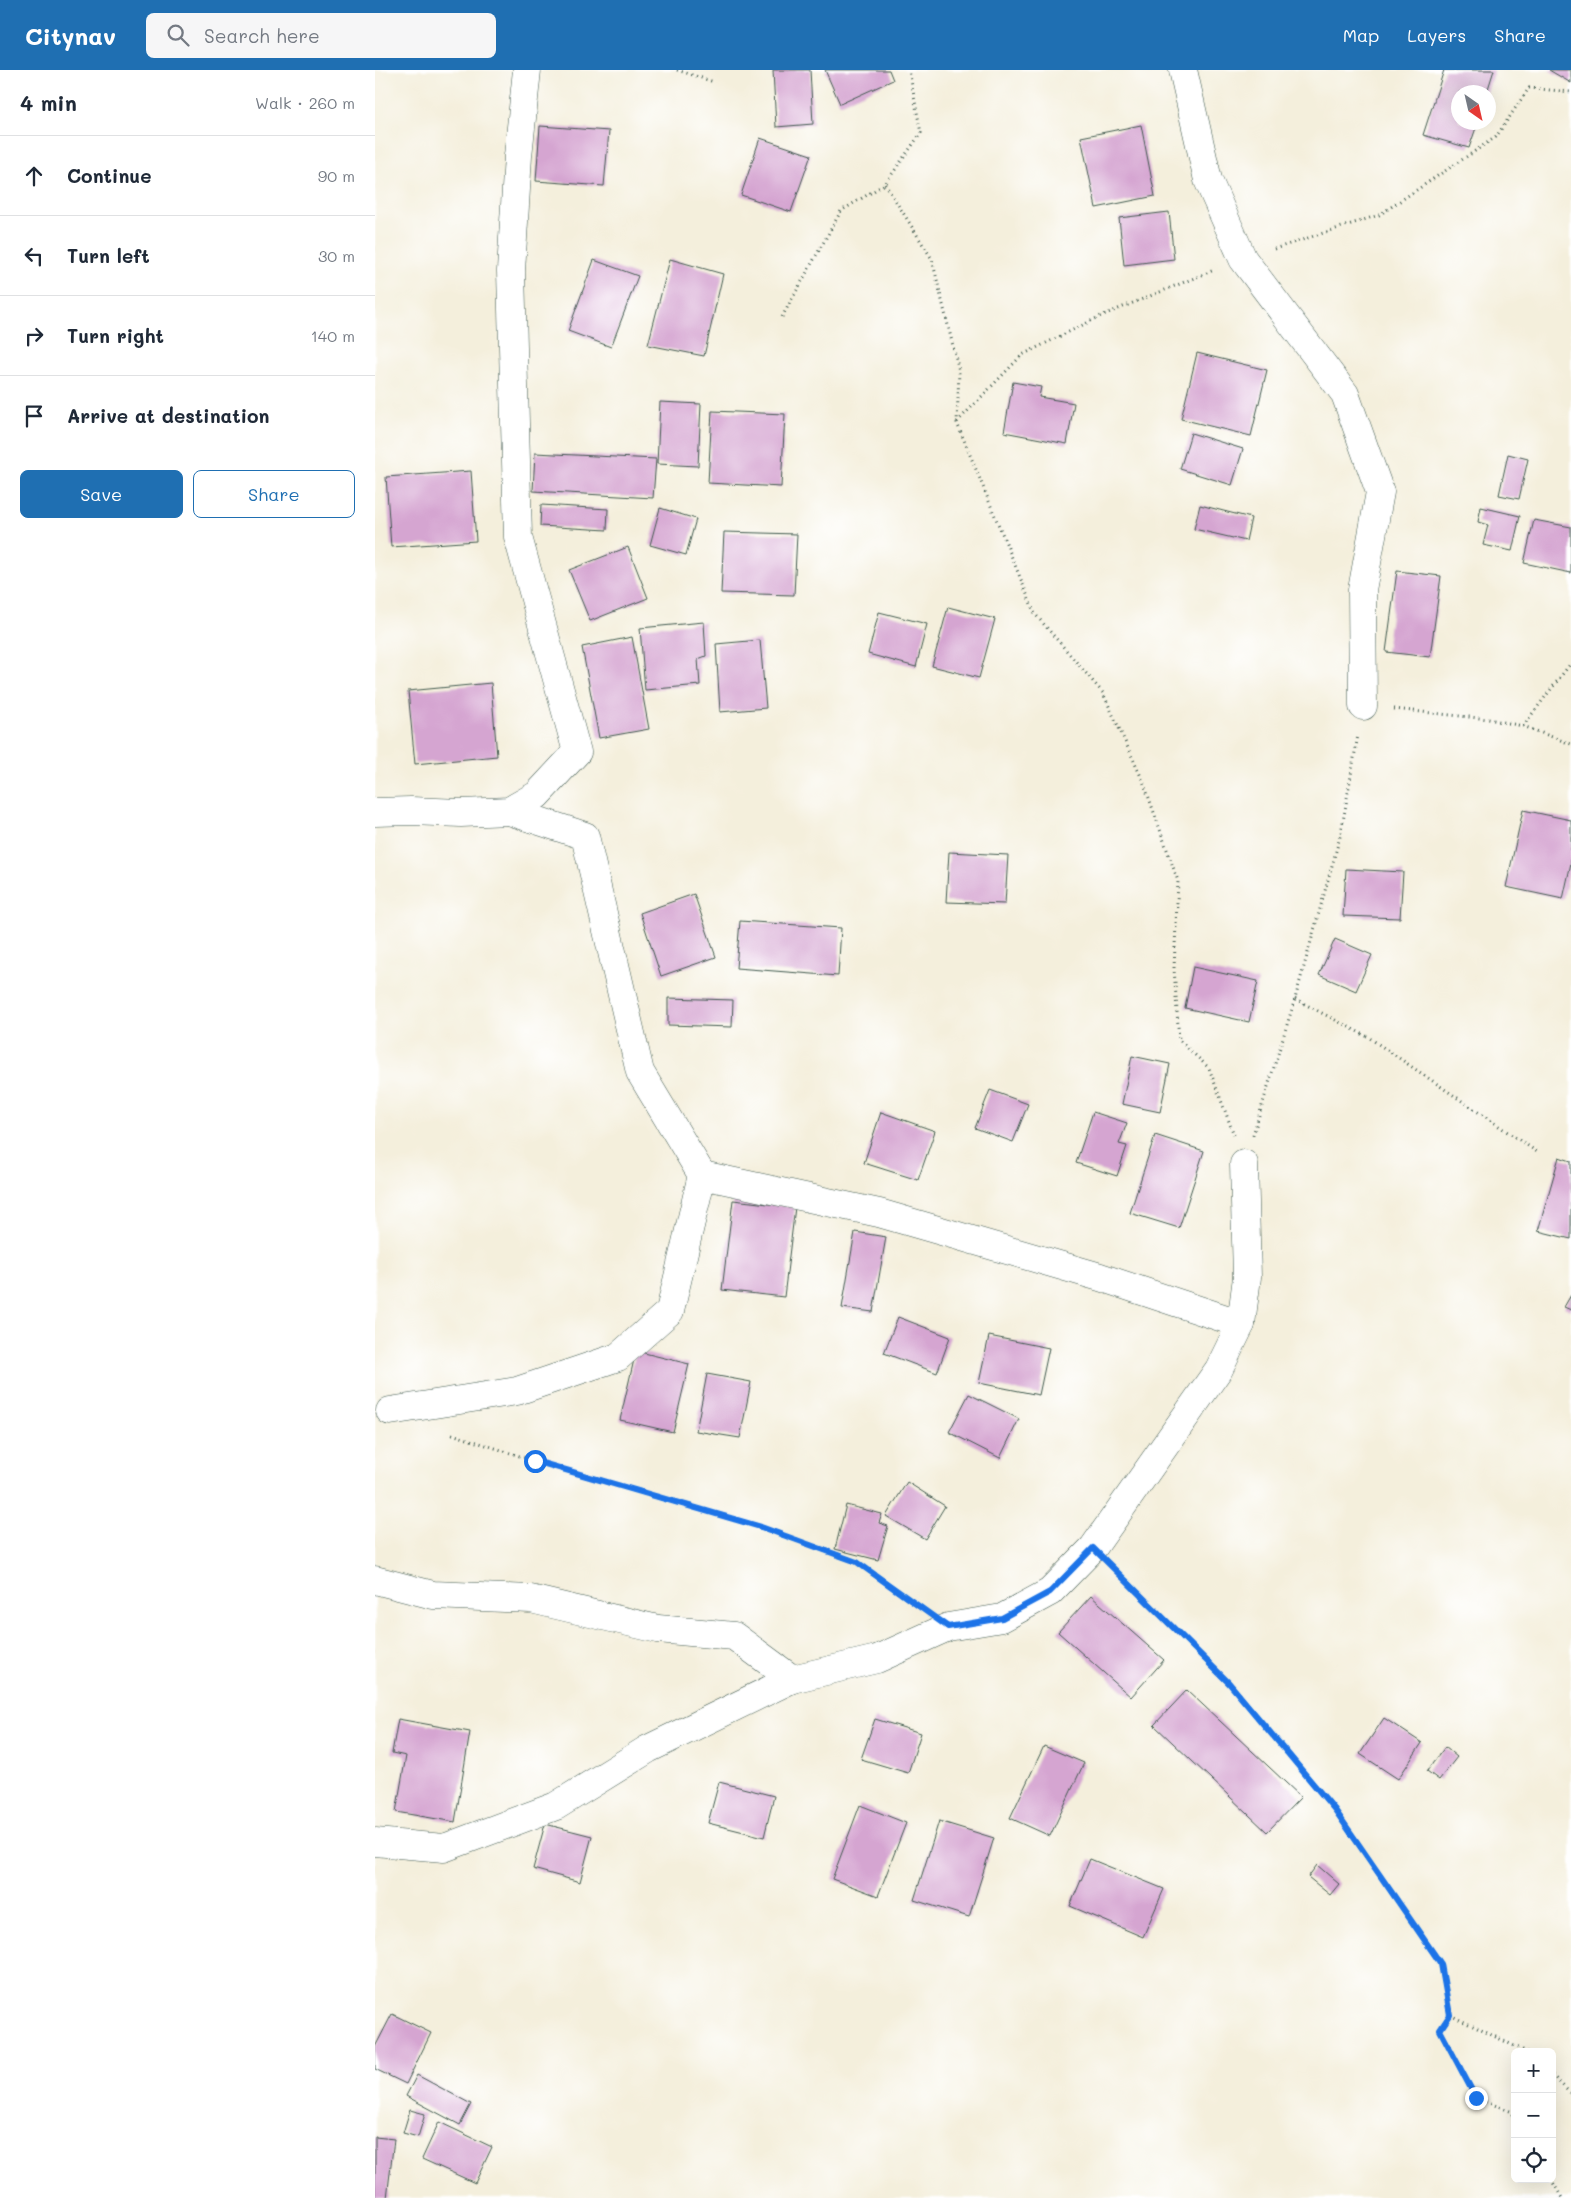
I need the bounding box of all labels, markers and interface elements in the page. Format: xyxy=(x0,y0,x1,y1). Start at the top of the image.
search box xyxy=(146,13,496,58)
text: Citynav xyxy=(25,20,116,51)
icon: search xyxy=(164,21,192,49)
text: Search here xyxy=(204,23,320,48)
text: Map xyxy=(1343,23,1379,47)
text: Layers xyxy=(1407,23,1466,47)
text: Share xyxy=(1494,23,1546,47)
north arrow xyxy=(1451,85,1496,130)
text: 4 min xyxy=(20,89,77,116)
text: Walk · 260 m xyxy=(255,92,355,113)
icon: ahead xyxy=(20,162,48,190)
text: Continue xyxy=(67,163,152,188)
text: 90 m xyxy=(318,165,355,186)
icon: left xyxy=(20,242,48,270)
text: Turn left xyxy=(67,243,150,268)
text: 30 m xyxy=(318,245,355,266)
icon: right xyxy=(20,322,48,350)
text: Turn right xyxy=(67,323,164,348)
text: 140 m xyxy=(311,325,355,346)
icon: arrive xyxy=(20,402,48,430)
text: Arrive at destination xyxy=(67,403,270,428)
button: Save xyxy=(20,470,183,518)
button: Share xyxy=(193,470,355,518)
route start xyxy=(524,1450,547,1473)
map controls xyxy=(1511,2048,1556,2183)
button: + xyxy=(1511,2048,1556,2093)
route end xyxy=(1465,2087,1488,2110)
button: − xyxy=(1511,2093,1556,2138)
button: locate xyxy=(1511,2138,1556,2183)

